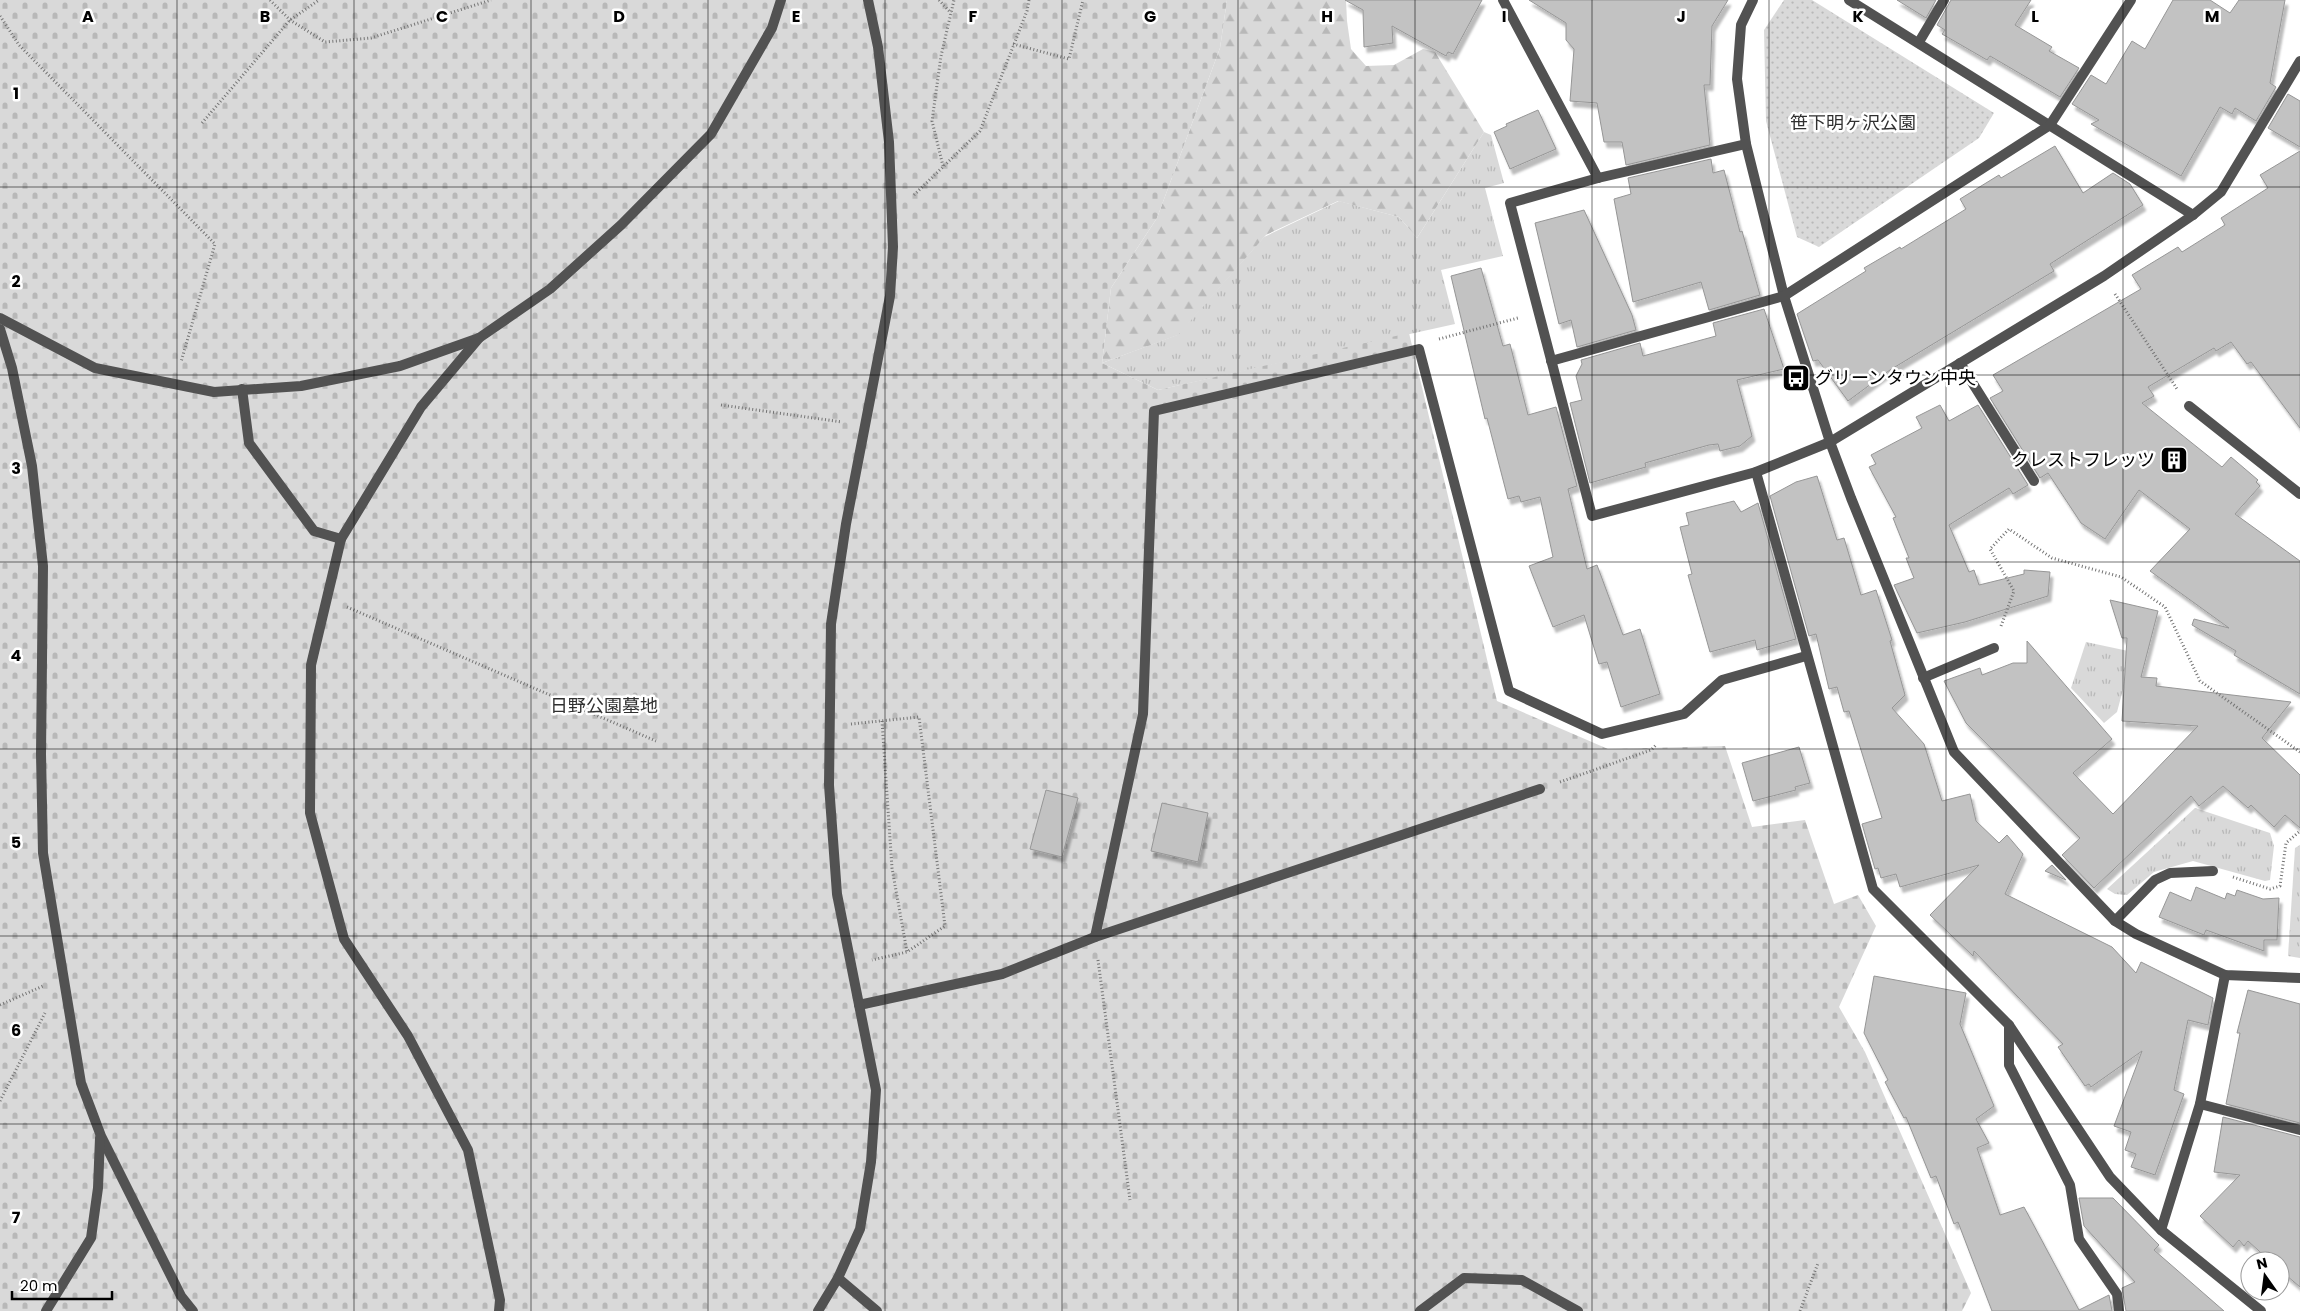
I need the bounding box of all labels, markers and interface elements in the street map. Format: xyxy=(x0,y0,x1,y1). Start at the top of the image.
text: A xyxy=(82,5,94,28)
text: B xyxy=(260,5,270,28)
text: C xyxy=(436,5,448,28)
text: D xyxy=(613,5,625,28)
text: E xyxy=(792,5,800,28)
text: F xyxy=(969,5,978,28)
text: G xyxy=(1144,5,1156,28)
text: H xyxy=(1321,5,1333,28)
text: I xyxy=(1502,5,1506,28)
text: J xyxy=(1676,5,1686,28)
text: K xyxy=(1852,5,1864,28)
text: L xyxy=(2031,5,2039,28)
text: M xyxy=(2205,5,2219,28)
text: 1 xyxy=(13,82,19,105)
park label: 笹下明ヶ沢公園 xyxy=(1790,110,1916,135)
text: 2 xyxy=(11,270,21,293)
bus stop icon: グリーンタウン中央 xyxy=(1781,363,1811,393)
place label: グリーンタウン中央 xyxy=(1815,365,1976,390)
building icon: クレストフレッツ xyxy=(2159,445,2189,475)
place label: クレストフレッツ xyxy=(2011,447,2155,472)
text: 3 xyxy=(11,457,21,480)
text: 4 xyxy=(11,644,22,667)
park label: 日野公園墓地 xyxy=(550,693,658,718)
text: 5 xyxy=(11,831,21,854)
text: 6 xyxy=(11,1019,21,1042)
text: 7 xyxy=(12,1206,21,1229)
north arrow xyxy=(2240,1251,2290,1301)
text: N xyxy=(2254,1252,2269,1274)
scale bar xyxy=(12,1268,112,1300)
text: 20 m xyxy=(20,1275,58,1296)

